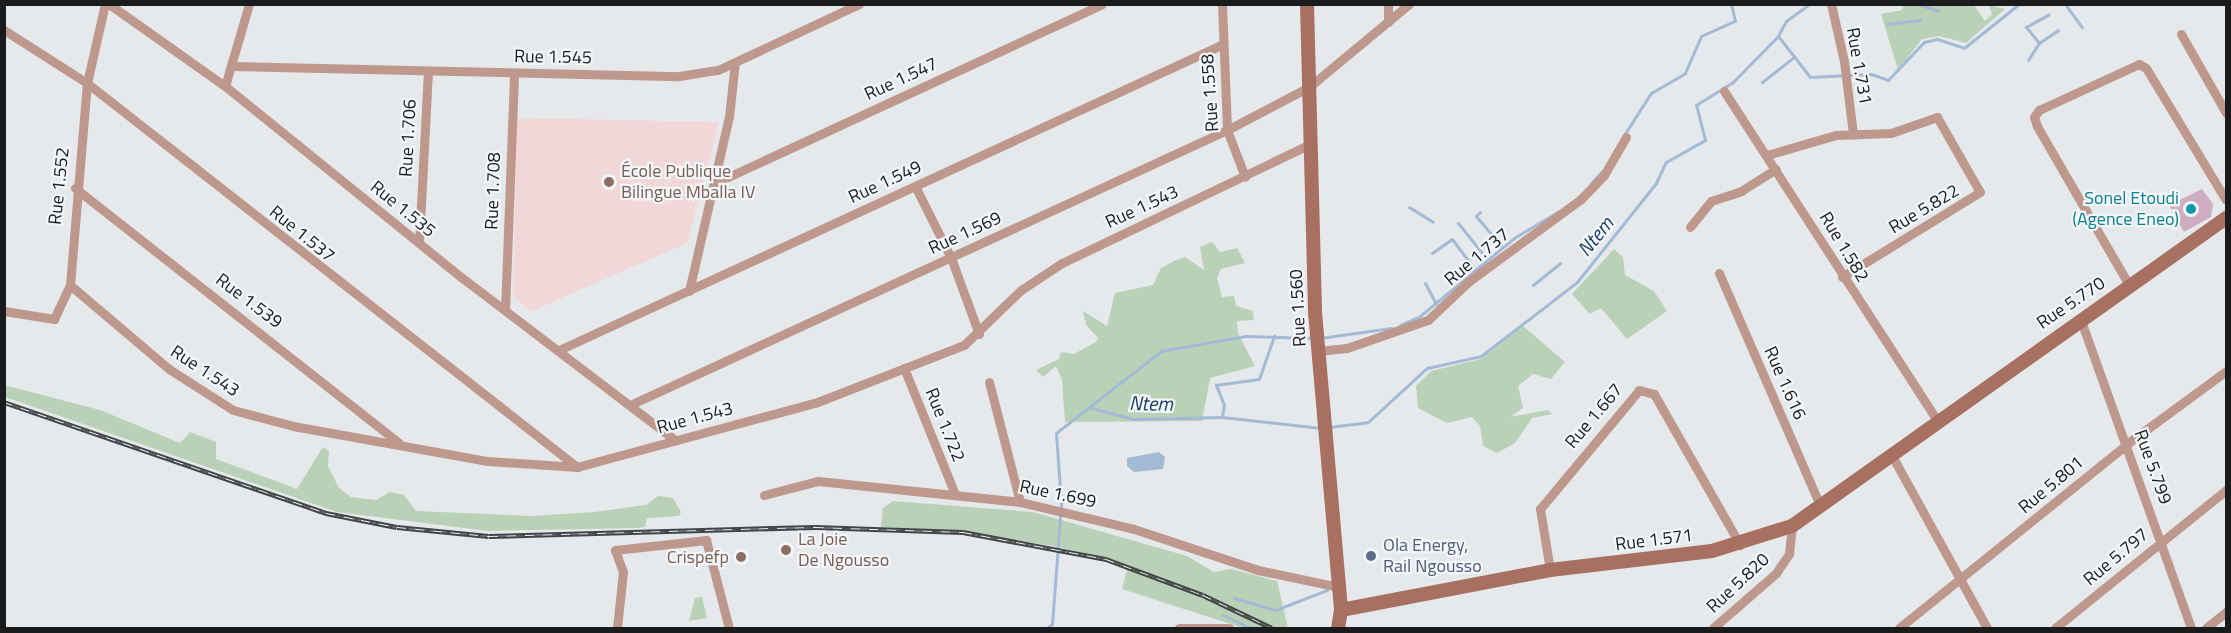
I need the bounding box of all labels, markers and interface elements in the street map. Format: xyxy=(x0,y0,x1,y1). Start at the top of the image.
street label: Rue 1.731 xyxy=(1842,26,1876,106)
street label: Rue 1.545 xyxy=(514,46,592,68)
street label: Rue 1.547 xyxy=(861,53,941,105)
street label: Rue 1.558 xyxy=(1197,53,1223,133)
street label: Rue 1.706 xyxy=(395,99,421,177)
street label: Rue 1.552 xyxy=(44,146,74,226)
street label: Rue 1.708 xyxy=(481,152,505,230)
street label: Rue 1.549 xyxy=(845,156,925,208)
place label: École Publique Bilingue Mballa IV xyxy=(621,161,755,204)
marker: École Publique Bilingue Mballa IV xyxy=(602,175,616,189)
street label: Rue 1.535 xyxy=(366,176,440,242)
street label: Rue 5.822 xyxy=(1885,180,1963,238)
street label: Rue 1.543 xyxy=(1102,181,1182,233)
place label: Sonel Etoudi (Agence Eneo) xyxy=(2072,188,2179,230)
street label: Rue 1.537 xyxy=(265,201,339,267)
marker: Sonel Etoudi (Agence Eneo) xyxy=(2184,202,2198,216)
street label: Rue 1.569 xyxy=(925,207,1005,259)
street label: Rue 1.582 xyxy=(1815,208,1873,286)
water label: Ntem xyxy=(1572,211,1618,261)
street label: Rue 1.737 xyxy=(1440,224,1514,290)
street label: Rue 1.539 xyxy=(211,269,287,333)
street label: Rue 1.560 xyxy=(1285,269,1311,347)
street label: Rue 5.770 xyxy=(2033,272,2109,334)
street label: Rue 1.543 xyxy=(166,341,244,401)
street label: Rue 1.616 xyxy=(1759,343,1811,423)
street label: Rue 1.667 xyxy=(1561,379,1627,453)
street label: Rue 1.722 xyxy=(920,385,970,465)
water label: Ntem xyxy=(1129,391,1173,415)
street label: Rue 1.543 xyxy=(655,397,735,439)
street label: Rue 5.799 xyxy=(2130,427,2176,507)
street label: Rue 5.801 xyxy=(2014,452,2088,518)
street label: Rue 1.699 xyxy=(1018,475,1098,513)
street label: Rue 5.797 xyxy=(2079,524,2153,590)
street label: Rue 1.571 xyxy=(1614,525,1694,555)
place label: La Joie De Ngousso xyxy=(798,529,889,572)
place label: Ola Energy, Rail Ngousso xyxy=(1383,535,1482,578)
marker: La Joie De Ngousso xyxy=(779,543,793,557)
place label: Crispefp xyxy=(667,546,729,568)
marker: Ola Energy, Rail Ngousso xyxy=(1364,549,1378,563)
street label: Rue 5.820 xyxy=(1702,549,1774,617)
marker: Crispefp xyxy=(734,550,748,564)

